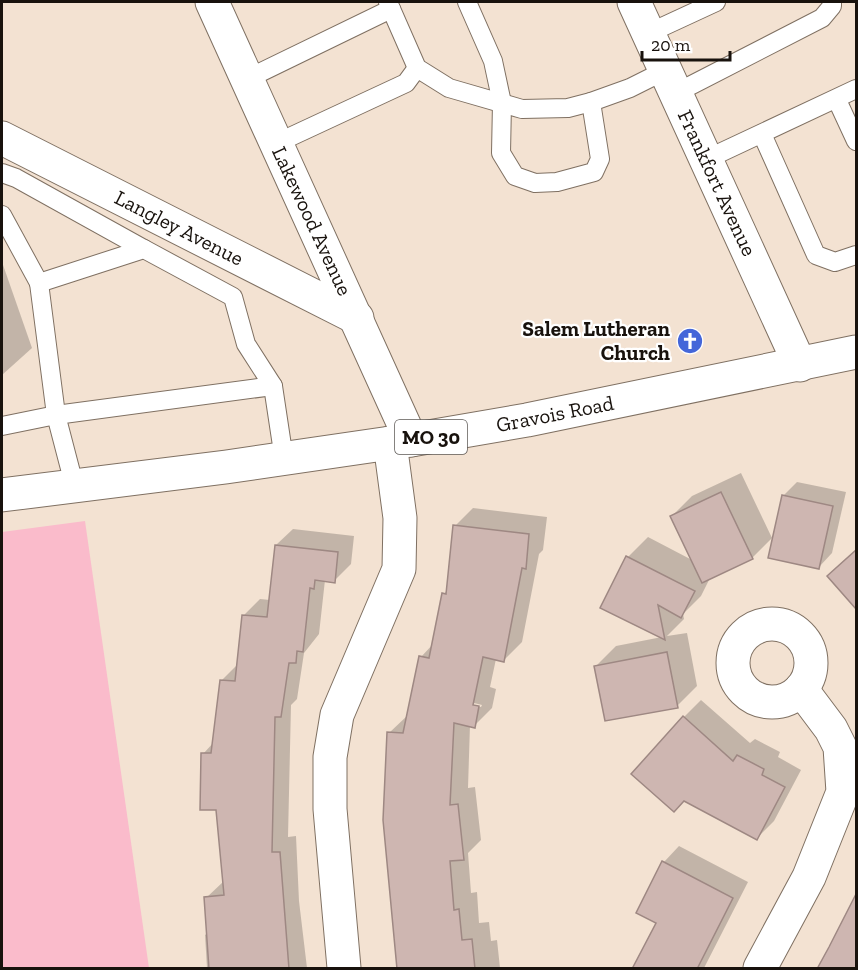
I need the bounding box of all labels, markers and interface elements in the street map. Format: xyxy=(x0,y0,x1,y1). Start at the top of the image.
scale bar xyxy=(642,24,730,62)
text: 20 m xyxy=(651,34,691,56)
street label: Frankfort Avenue xyxy=(673,106,762,260)
street label: Lakewood Avenue xyxy=(267,142,358,299)
street label: Langley Avenue xyxy=(111,184,248,271)
place label: Salem Lutheran Church xyxy=(522,316,671,365)
church icon: Salem Lutheran Church xyxy=(675,326,705,356)
street label: Gravois Road xyxy=(494,390,616,437)
road number: MO 30 xyxy=(395,420,467,454)

